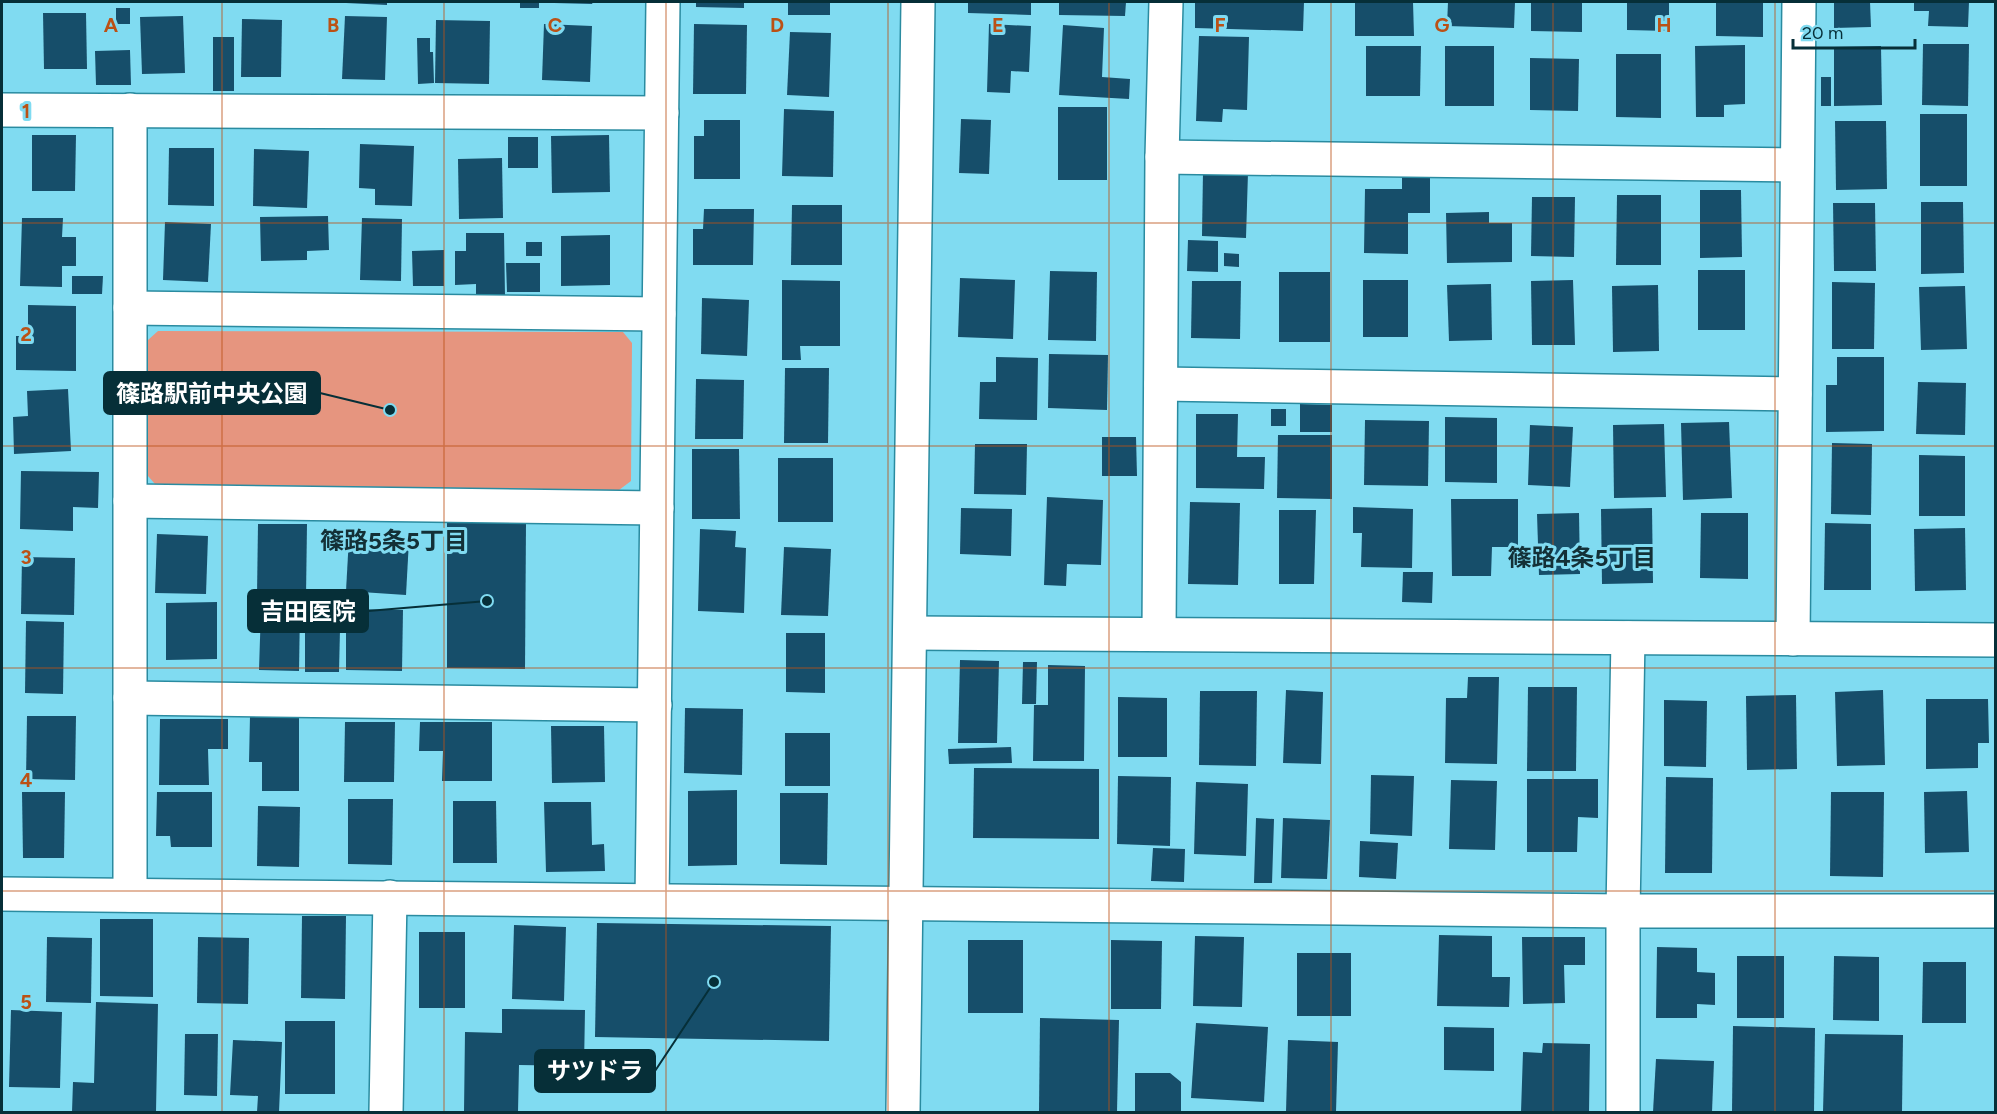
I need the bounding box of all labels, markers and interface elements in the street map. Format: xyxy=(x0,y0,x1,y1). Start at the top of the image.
scale bar xyxy=(1793,12,1914,50)
text: A xyxy=(104,13,119,37)
text: B xyxy=(327,13,339,37)
text: C xyxy=(548,13,562,37)
text: D xyxy=(770,13,784,37)
text: E xyxy=(992,13,1004,37)
text: F xyxy=(1214,13,1226,37)
text: G xyxy=(1435,13,1450,37)
text: H xyxy=(1657,13,1672,37)
text: 20 m xyxy=(1802,22,1843,44)
text: 1 xyxy=(22,99,30,123)
text: 2 xyxy=(20,322,32,346)
callout: 篠路駅前中央公園 xyxy=(104,372,320,414)
text: 篠路駅前中央公園 xyxy=(116,379,308,408)
district label: 篠路5条5丁目 xyxy=(320,526,468,555)
district label: 篠路4条5丁目 xyxy=(1507,543,1657,572)
text: 3 xyxy=(20,545,32,569)
callout: 吉田医院 xyxy=(248,590,368,632)
text: 吉田医院 xyxy=(260,597,356,626)
text: 4 xyxy=(20,768,33,792)
text: 5 xyxy=(20,990,32,1014)
callout: サツドラ xyxy=(535,1050,655,1092)
text: サツドラ xyxy=(547,1056,643,1085)

